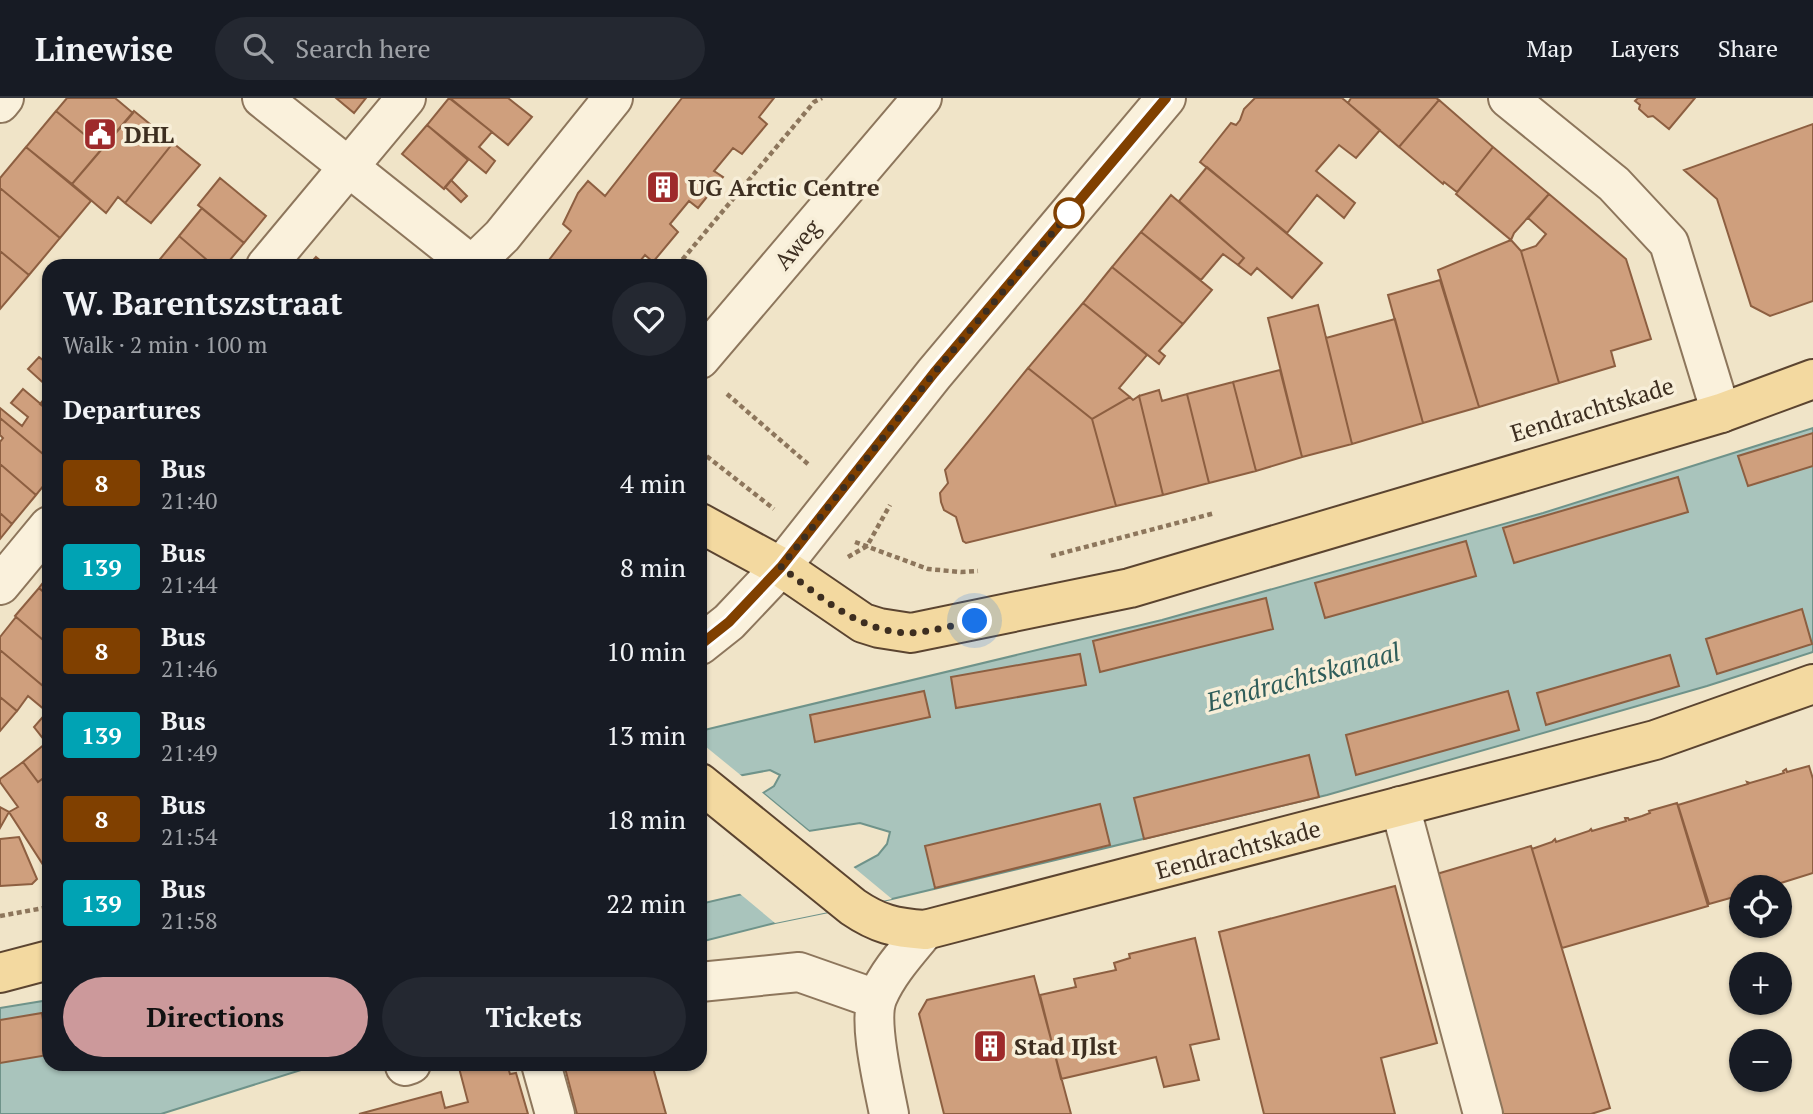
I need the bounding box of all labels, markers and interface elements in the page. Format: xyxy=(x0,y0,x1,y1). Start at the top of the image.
search box xyxy=(215,17,705,80)
text: Linewise xyxy=(35,27,173,70)
icon: search xyxy=(239,29,277,67)
text: Search here xyxy=(295,31,430,65)
text: Map xyxy=(1526,32,1573,64)
text: Layers xyxy=(1611,32,1680,64)
text: Share xyxy=(1718,32,1778,64)
public building icon: DHL xyxy=(81,115,119,153)
place label: DHL xyxy=(124,118,174,150)
building icon: UG Arctic Centre xyxy=(644,168,682,206)
place label: UG Arctic Centre xyxy=(688,171,880,203)
unlabelled marker xyxy=(1054,198,1084,228)
street label: Aweg xyxy=(766,212,828,276)
text: W. Barentszstraat xyxy=(63,281,343,324)
button: heart xyxy=(612,282,686,356)
text: Walk · 2 min · 100 m xyxy=(63,329,267,360)
street label: Eendrachtskade xyxy=(1506,369,1678,449)
text: Departures xyxy=(63,392,201,426)
text: Bus xyxy=(161,451,206,485)
text: 4 min xyxy=(620,466,686,500)
text: 8 xyxy=(95,467,108,499)
text: 21:40 xyxy=(161,485,218,516)
text: Bus xyxy=(161,535,206,569)
text: 8 min xyxy=(620,550,686,584)
text: 139 xyxy=(81,551,122,583)
text: 21:44 xyxy=(161,569,218,600)
your location xyxy=(957,603,992,638)
text: Bus xyxy=(161,619,206,653)
text: 10 min xyxy=(606,634,686,668)
water label: Eendrachtskanaal xyxy=(1201,634,1404,718)
text: 8 xyxy=(95,635,108,667)
text: 21:46 xyxy=(161,653,218,684)
text: Bus xyxy=(161,703,206,737)
text: 13 min xyxy=(606,718,686,752)
text: 139 xyxy=(81,719,122,751)
text: 21:49 xyxy=(161,737,218,768)
text: Bus xyxy=(161,787,206,821)
text: 18 min xyxy=(606,802,686,836)
text: 8 xyxy=(95,803,108,835)
street label: Eendrachtskade xyxy=(1152,812,1324,886)
text: 21:54 xyxy=(161,821,218,852)
text: Bus xyxy=(161,871,206,905)
map controls xyxy=(1729,875,1792,1092)
button: locate xyxy=(1729,875,1792,938)
text: 22 min xyxy=(606,886,686,920)
text: 139 xyxy=(81,887,122,919)
text: 21:58 xyxy=(161,905,218,936)
button: + xyxy=(1729,952,1792,1015)
button: Directions xyxy=(63,977,368,1057)
button: Tickets xyxy=(382,977,686,1057)
building icon: Stad IJlst xyxy=(971,1027,1009,1065)
button: − xyxy=(1729,1029,1792,1092)
place label: Stad IJlst xyxy=(1014,1030,1118,1062)

